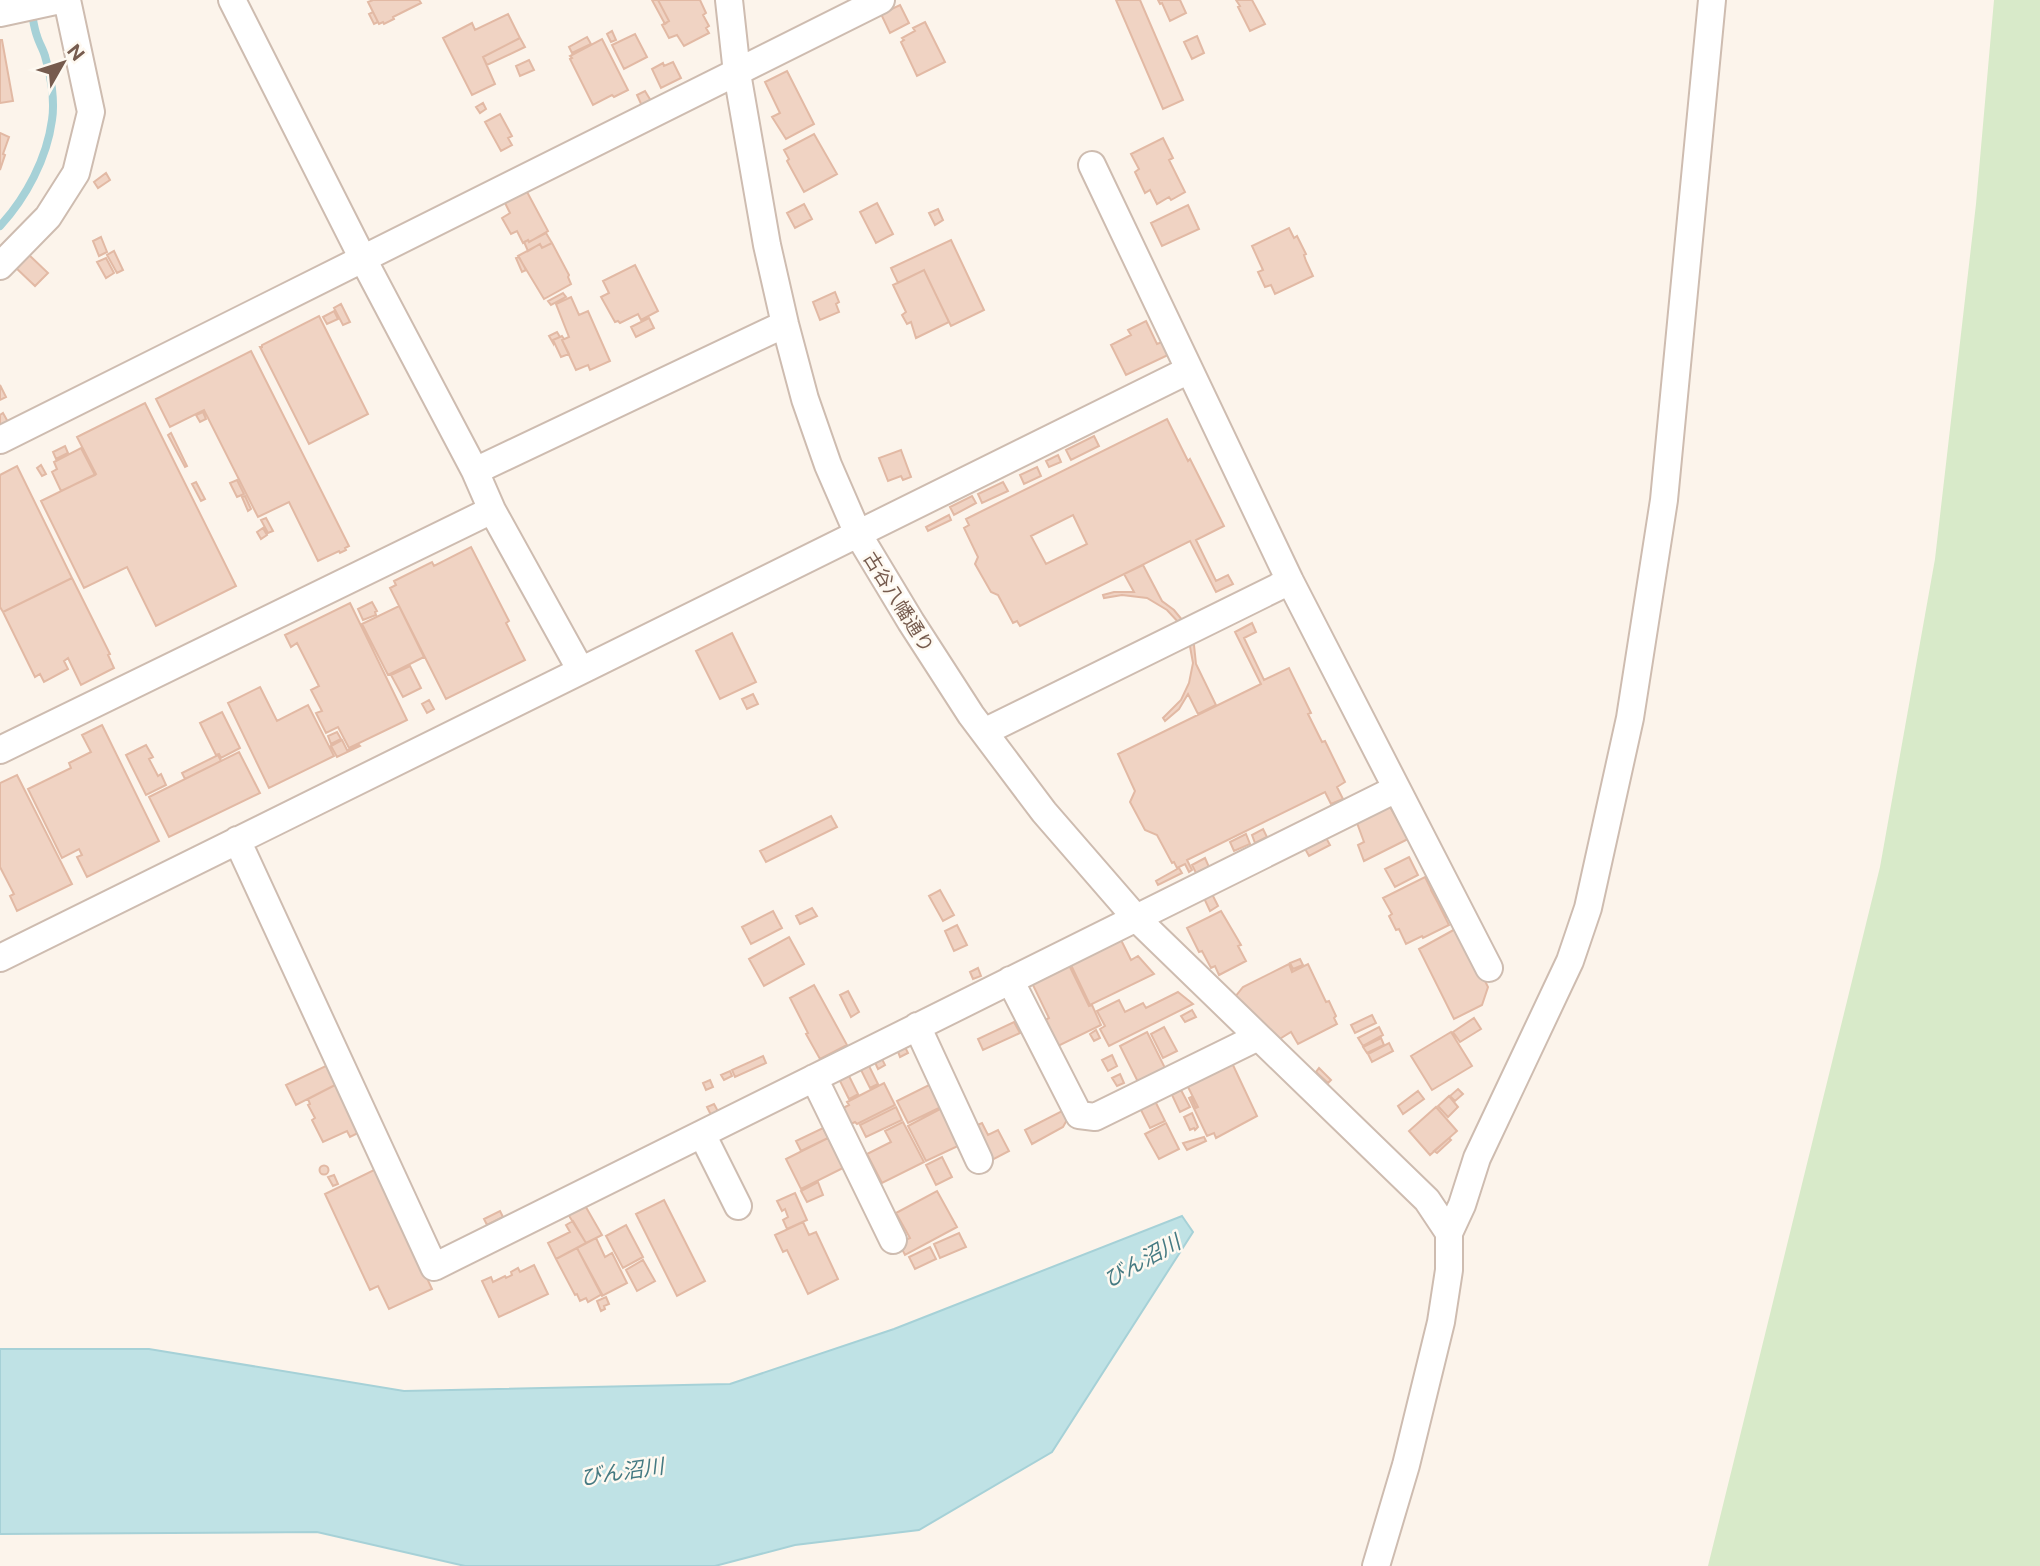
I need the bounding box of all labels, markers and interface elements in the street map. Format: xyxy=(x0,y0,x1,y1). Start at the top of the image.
north arrow xyxy=(28,28,98,98)
text: N xyxy=(63,40,89,65)
street label: 古谷八幡通り xyxy=(859,548,939,656)
water label: びん沼川 xyxy=(1099,1228,1186,1292)
water label: びん沼川 xyxy=(579,1453,667,1490)

